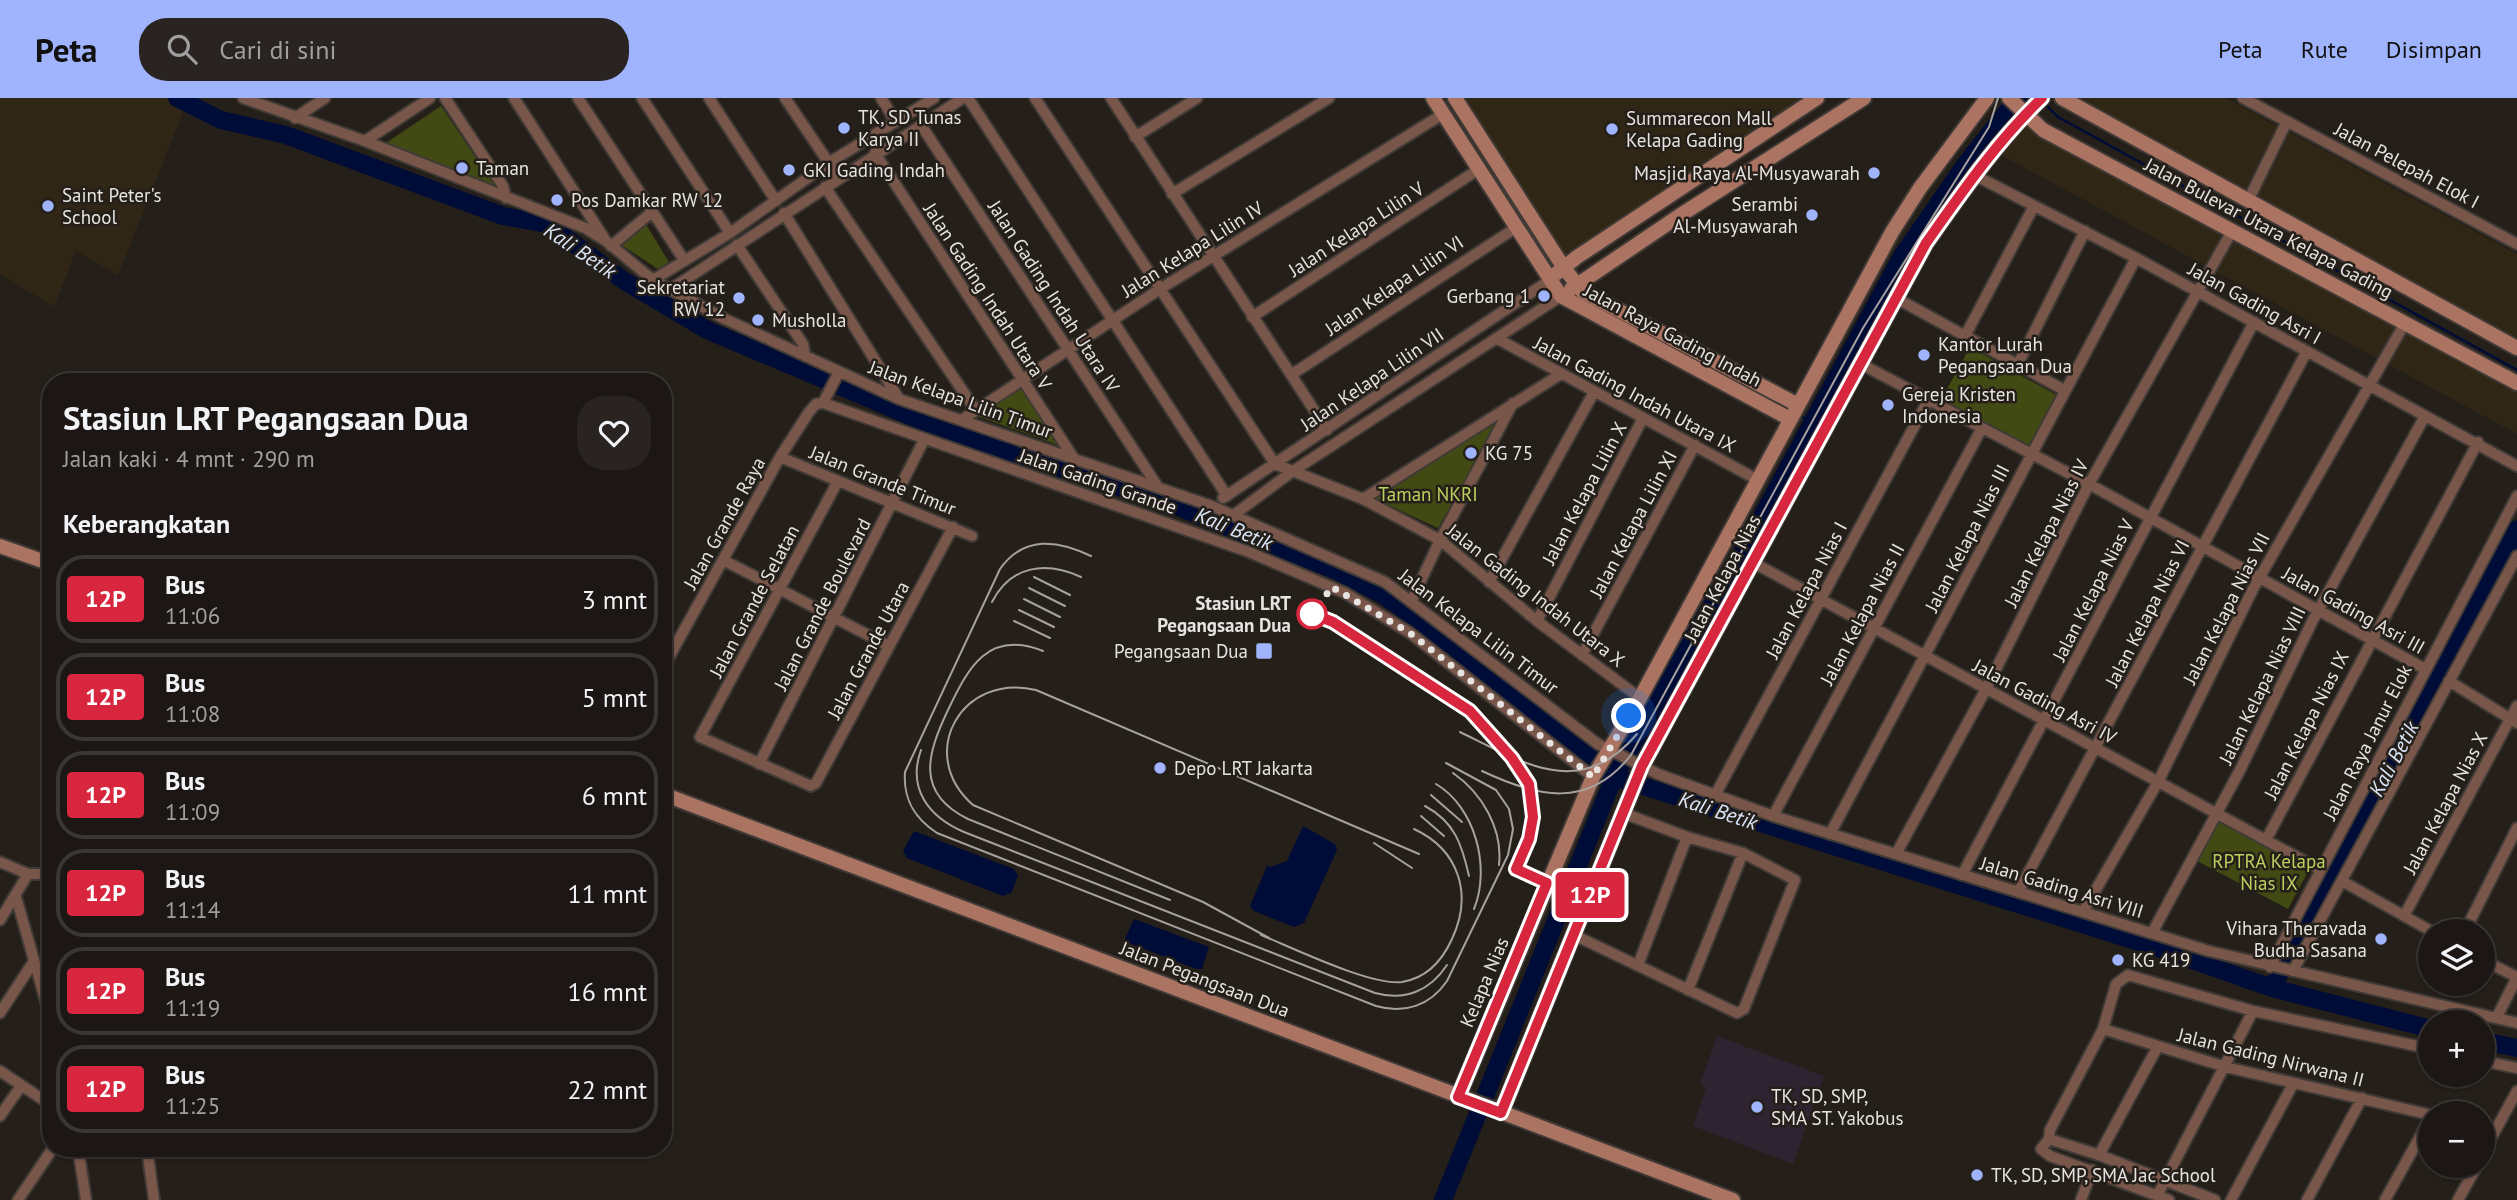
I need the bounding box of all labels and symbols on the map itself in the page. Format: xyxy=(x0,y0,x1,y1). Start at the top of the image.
place label: TK, SD Tunas Karya II xyxy=(858,105,962,151)
place label: Summarecon Mall Kelapa Gading xyxy=(1626,106,1772,152)
street label: Jalan Pelepah Elok I xyxy=(2330,116,2483,213)
marker: TK, SD Tunas Karya II xyxy=(836,120,852,136)
marker: Summarecon Mall Kelapa Gading xyxy=(1604,121,1620,137)
street label: Jalan Bulevar Utara Kelapa Gading xyxy=(2140,152,2397,304)
place label: Taman xyxy=(476,156,529,180)
place label: GKI Gading Indah xyxy=(803,158,945,182)
marker: Taman xyxy=(454,160,470,176)
place label: Masjid Raya Al-Musyawarah xyxy=(1634,161,1860,185)
marker: GKI Gading Indah xyxy=(781,162,797,178)
marker: Masjid Raya Al-Musyawarah xyxy=(1866,165,1882,181)
street label: Jalan Kelapa Lilin V xyxy=(1283,176,1428,282)
place label: Saint Peter's School xyxy=(62,183,161,229)
place label: Pos Damkar RW 12 xyxy=(571,188,723,212)
marker: Pos Damkar RW 12 xyxy=(549,192,565,208)
place label: Serambi Al-Musyawarah xyxy=(1673,192,1798,238)
street label: Jalan Gading Indah Utara IV xyxy=(982,195,1125,397)
street label: Jalan Kelapa Lilin IV xyxy=(1116,196,1268,303)
street label: Jalan Gading Indah Utara V xyxy=(918,197,1058,394)
marker: Saint Peter's School xyxy=(40,198,56,214)
marker: Serambi Al-Musyawarah xyxy=(1804,207,1820,223)
water label: Kali Betik xyxy=(539,217,623,285)
street label: Jalan Kelapa Lilin VI xyxy=(1319,230,1468,341)
street label: Jalan Gading Asri I xyxy=(2184,256,2326,349)
place label: Sekretariat RW 12 xyxy=(637,275,726,321)
street label: Jalan Raya Gading Indah xyxy=(1579,278,1766,392)
place label: Gerbang 1 xyxy=(1447,284,1530,308)
marker: Gerbang 1 xyxy=(1536,288,1552,304)
marker: Sekretariat RW 12 xyxy=(731,290,747,306)
place label: Musholla xyxy=(772,308,846,332)
marker: Musholla xyxy=(750,312,766,328)
street label: Jalan Kelapa Lilin VII xyxy=(1295,322,1448,436)
street label: Jalan Gading Indah Utara IX xyxy=(1529,330,1740,458)
place label: Kantor Lurah Pegangsaan Dua xyxy=(1938,332,2072,378)
marker: Kantor Lurah Pegangsaan Dua xyxy=(1916,347,1932,363)
street label: Jalan Kelapa Lilin Timur xyxy=(865,354,1057,444)
place label: Gereja Kristen Indonesia xyxy=(1902,382,2016,428)
marker: Gereja Kristen Indonesia xyxy=(1880,397,1896,413)
street label: Jalan Kelapa Lilin X xyxy=(1536,418,1632,569)
street label: Jalan Grande Timur xyxy=(806,439,960,520)
place label: KG 75 xyxy=(1485,441,1533,465)
street label: Jalan Gading Grande xyxy=(1015,442,1180,519)
marker: KG 75 xyxy=(1463,445,1479,461)
street label: Jalan Kelapa Lilin XI xyxy=(1584,446,1682,603)
street label: Jalan Grande Raya xyxy=(677,453,770,594)
street label: Jalan Kelapa Nias IV xyxy=(1998,455,2094,612)
street label: Jalan Kelapa Nias III xyxy=(1919,460,2015,617)
park label: Taman NKRI xyxy=(1378,482,1478,506)
water label: Kali Betik xyxy=(1191,501,1278,557)
street label: Jalan Kelapa Nias xyxy=(1678,510,1766,647)
street label: Jalan Grande Boulevard xyxy=(768,514,876,695)
street label: Jalan Kelapa Nias V xyxy=(2046,515,2139,666)
street label: Jalan Gading Indah Utara X xyxy=(1442,518,1630,672)
street label: Jalan Kelapa Nias I xyxy=(1759,518,1852,663)
street label: Jalan Grande Selatan xyxy=(703,521,804,682)
street label: Jalan Kelapa Nias VII xyxy=(2177,528,2275,689)
street label: Jalan Kelapa Nias VI xyxy=(2099,536,2194,691)
street label: Jalan Kelapa Nias II xyxy=(1814,539,1909,690)
street label: Jalan Gading Asri III xyxy=(2278,560,2429,659)
street label: Jalan Kelapa Lilin Timur xyxy=(1394,563,1564,699)
street label: Jalan Grande Utara xyxy=(821,577,914,724)
place label: Stasiun LRT Pegangsaan Dua xyxy=(1157,591,1291,637)
marker: Stasiun LRT Pegangsaan Dua xyxy=(1297,599,1327,629)
street label: Jalan Kelapa Nias VIII xyxy=(2213,602,2311,769)
place label: Pegangsaan Dua xyxy=(1114,639,1248,663)
marker: Pegangsaan Dua xyxy=(1254,641,1274,661)
street label: Jalan Kelapa Nias IX xyxy=(2258,647,2354,804)
street label: Jalan Gading Asri IV xyxy=(1968,653,2121,749)
street label: Jalan Raya Janur Elok xyxy=(2317,660,2417,825)
your location xyxy=(1611,698,1646,733)
water label: Kali Betik xyxy=(2363,715,2425,801)
street label: Jalan Kelapa Nias X xyxy=(2397,728,2493,879)
place label: Depo LRT Jakarta xyxy=(1174,756,1313,780)
marker: Depo LRT Jakarta xyxy=(1152,760,1168,776)
water label: Kali Betik xyxy=(1675,785,1763,836)
park label: RPTRA Kelapa Nias IX xyxy=(2212,849,2326,895)
street label: Jalan Gading Asri VIII xyxy=(1977,850,2146,923)
line badge: 12P xyxy=(1550,872,1630,918)
place label: Vihara Theravada Budha Sasana xyxy=(2225,916,2367,962)
marker: Vihara Theravada Budha Sasana xyxy=(2373,931,2389,947)
street label: Kelapa Nias xyxy=(1454,933,1514,1031)
street label: Jalan Pegangsaan Dua xyxy=(1116,935,1293,1022)
place label: KG 419 xyxy=(2132,948,2190,972)
marker: KG 419 xyxy=(2110,952,2126,968)
street label: Jalan Gading Nirwana II xyxy=(2174,1022,2367,1092)
place label: TK, SD, SMP, SMA ST. Yakobus xyxy=(1771,1084,1904,1130)
marker: TK, SD, SMP, SMA ST. Yakobus xyxy=(1749,1099,1765,1115)
place label: TK, SD, SMP, SMA Jac School xyxy=(1991,1163,2216,1187)
marker: TK, SD, SMP, SMA Jac School xyxy=(1969,1167,1985,1183)

